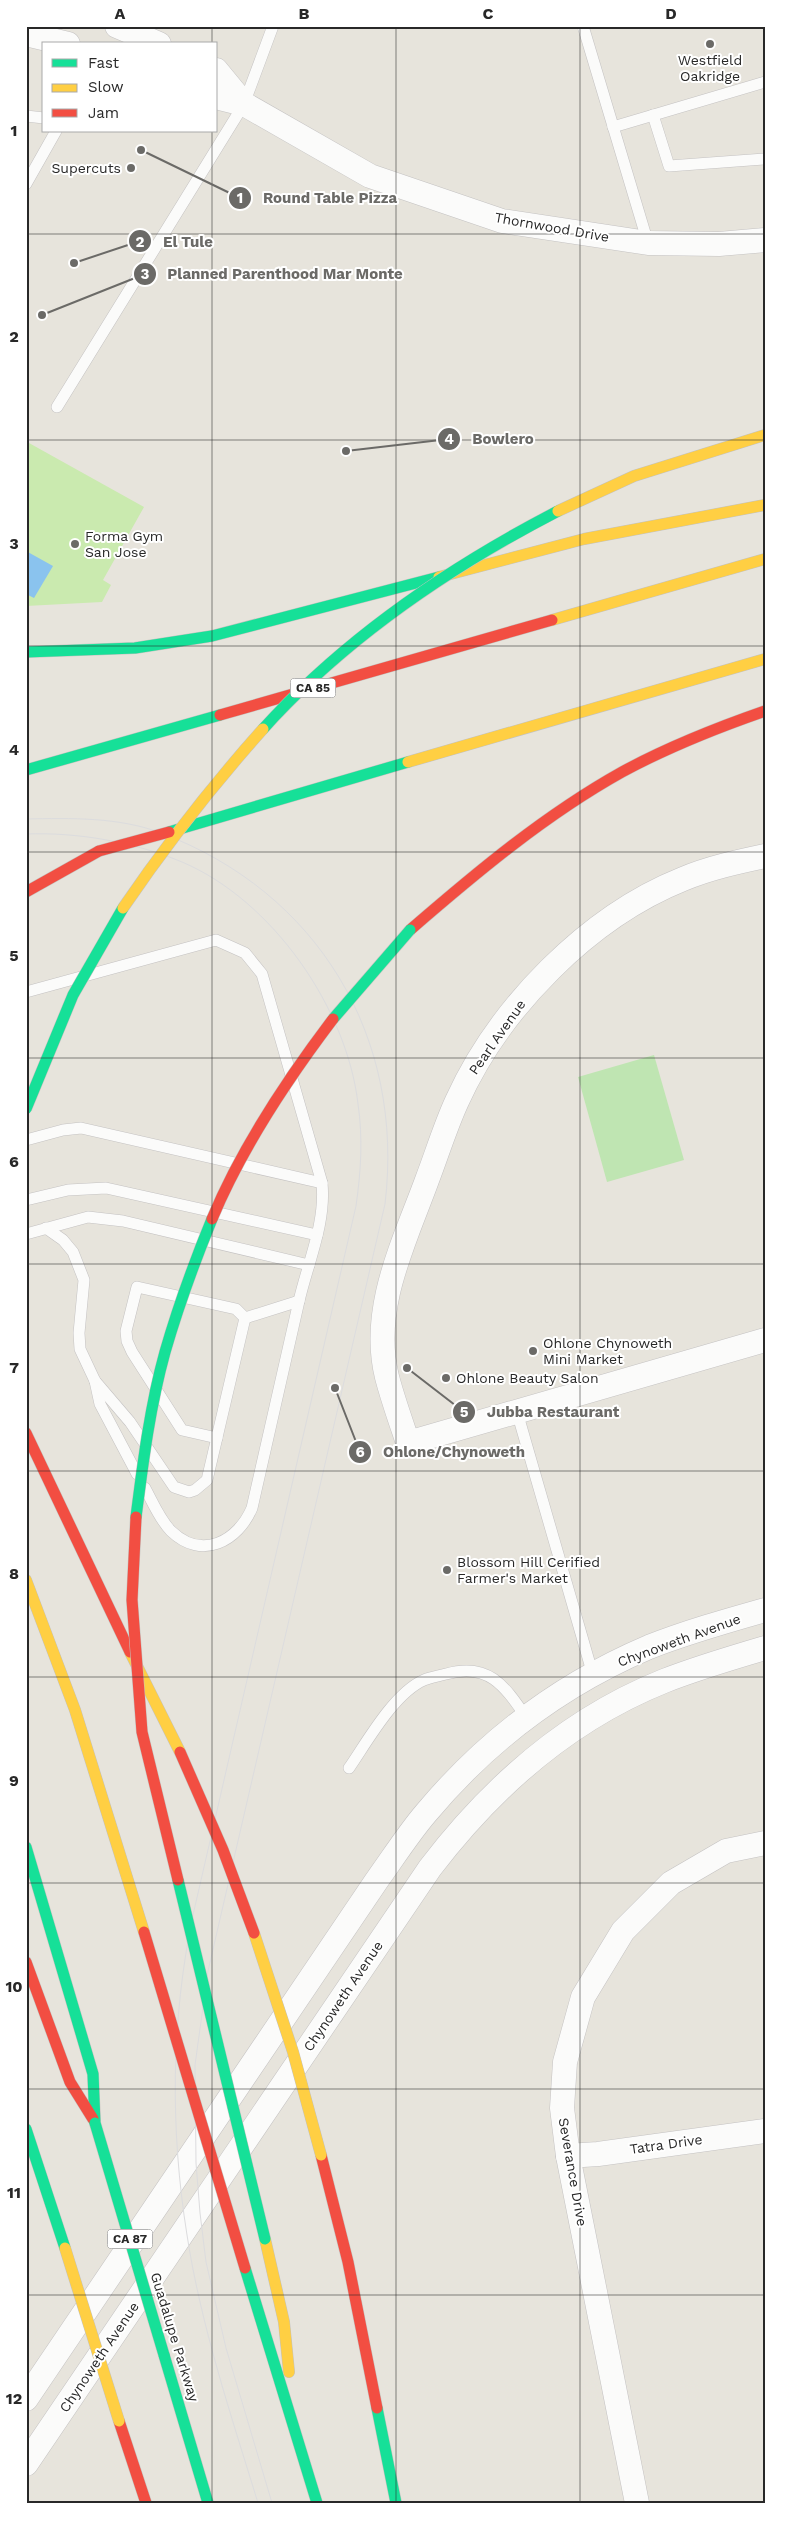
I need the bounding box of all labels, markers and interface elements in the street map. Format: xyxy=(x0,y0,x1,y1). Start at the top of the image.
text: A xyxy=(115,4,126,23)
text: B xyxy=(299,4,310,23)
text: C xyxy=(483,4,494,23)
text: D xyxy=(665,4,677,23)
marker: Westfield Oakridge xyxy=(704,38,716,50)
legend xyxy=(42,42,218,132)
place label: Westfield Oakridge xyxy=(678,52,742,84)
text: Fast xyxy=(88,54,120,72)
text: Slow xyxy=(88,78,124,96)
text: Jam xyxy=(88,104,119,122)
text: 1 xyxy=(11,121,17,140)
place label: Supercuts xyxy=(51,160,121,176)
marker: Supercuts xyxy=(125,162,137,174)
callout: Round Table Pizza xyxy=(228,183,407,213)
text: 1 xyxy=(237,189,243,207)
text: Round Table Pizza xyxy=(263,189,397,207)
street label: Thornwood Drive xyxy=(493,209,611,245)
callout: El Tule xyxy=(128,226,223,256)
text: 2 xyxy=(136,233,145,251)
text: El Tule xyxy=(163,233,213,251)
callout: Planned Parenthood Mar Monte xyxy=(132,259,413,289)
text: 3 xyxy=(141,265,150,283)
text: Planned Parenthood Mar Monte xyxy=(167,265,403,283)
text: 2 xyxy=(9,327,19,346)
callout: Bowlero xyxy=(437,424,543,454)
text: 4 xyxy=(444,430,454,448)
text: Bowlero xyxy=(472,430,534,448)
place label: Forma Gym San Jose xyxy=(85,528,163,560)
text: 3 xyxy=(9,534,19,553)
marker: Forma Gym San Jose xyxy=(69,538,81,550)
road number: CA 85 xyxy=(290,678,336,698)
text: 4 xyxy=(9,740,19,759)
text: 5 xyxy=(9,946,19,965)
street label: Pearl Avenue xyxy=(465,997,529,1077)
text: 6 xyxy=(9,1152,19,1171)
place label: Ohlone Chynoweth Mini Market xyxy=(543,1335,672,1367)
marker: Ohlone Chynoweth Mini Market xyxy=(527,1345,539,1357)
text: 7 xyxy=(9,1358,19,1377)
place label: Ohlone Beauty Salon xyxy=(456,1370,599,1386)
marker: Ohlone Beauty Salon xyxy=(440,1372,452,1384)
callout: Jubba Restaurant xyxy=(452,1397,630,1427)
text: 5 xyxy=(460,1403,469,1421)
text: Jubba Restaurant xyxy=(487,1403,620,1421)
callout: Ohlone/Chynoweth xyxy=(348,1437,535,1467)
text: 6 xyxy=(355,1443,365,1461)
text: Ohlone/Chynoweth xyxy=(383,1443,525,1461)
place label: Blossom Hill Cerified Farmer's Market xyxy=(457,1554,600,1586)
text: 8 xyxy=(9,1564,19,1583)
marker: Blossom Hill Cerified Farmer's Market xyxy=(441,1564,453,1576)
street label: Chynoweth Avenue xyxy=(615,1610,743,1670)
text: 9 xyxy=(9,1771,19,1790)
street label: Chynoweth Avenue xyxy=(300,1938,386,2054)
text: 10 xyxy=(5,1977,23,1996)
street label: Severance Drive xyxy=(556,2117,590,2227)
street label: Tatra Drive xyxy=(629,2131,703,2157)
text: 11 xyxy=(7,2183,21,2202)
road number: CA 87 xyxy=(108,2230,152,2248)
street label: Guadalupe Parkway xyxy=(148,2270,203,2404)
street label: Chynoweth Avenue xyxy=(56,2299,142,2415)
text: 12 xyxy=(6,2389,22,2408)

